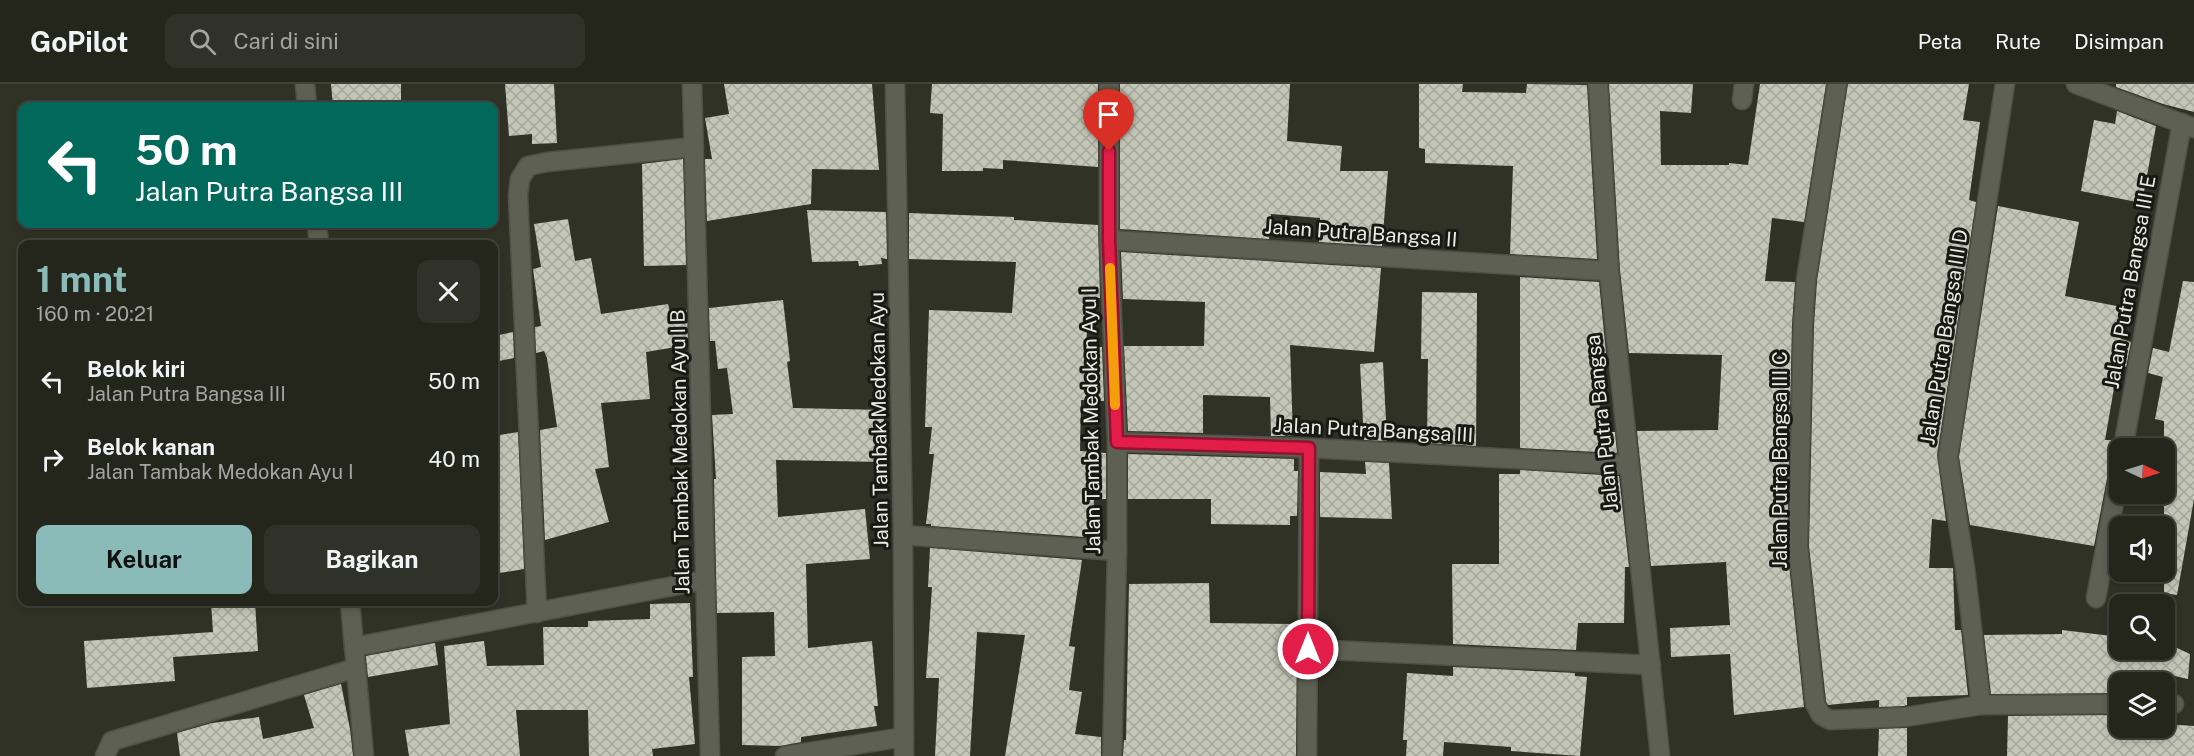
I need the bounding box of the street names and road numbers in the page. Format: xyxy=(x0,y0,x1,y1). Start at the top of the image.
street label: Jalan Putra Bangsa III E xyxy=(2099,174,2161,390)
street label: Jalan Putra Bangsa II xyxy=(1264,214,1458,252)
street label: Jalan Putra Bangsa III D xyxy=(1915,228,1973,446)
street label: Jalan Tambak Medokan Ayu I xyxy=(1077,287,1105,555)
street label: Jalan Tambak Medokan Ayu xyxy=(865,292,893,548)
street label: Jalan Tambak Medokan Ayu I B xyxy=(666,309,694,595)
street label: Jalan Putra Bangsa xyxy=(1581,334,1623,512)
street label: Jalan Putra Bangsa III C xyxy=(1768,351,1792,569)
street label: Jalan Putra Bangsa III xyxy=(1274,413,1474,447)

